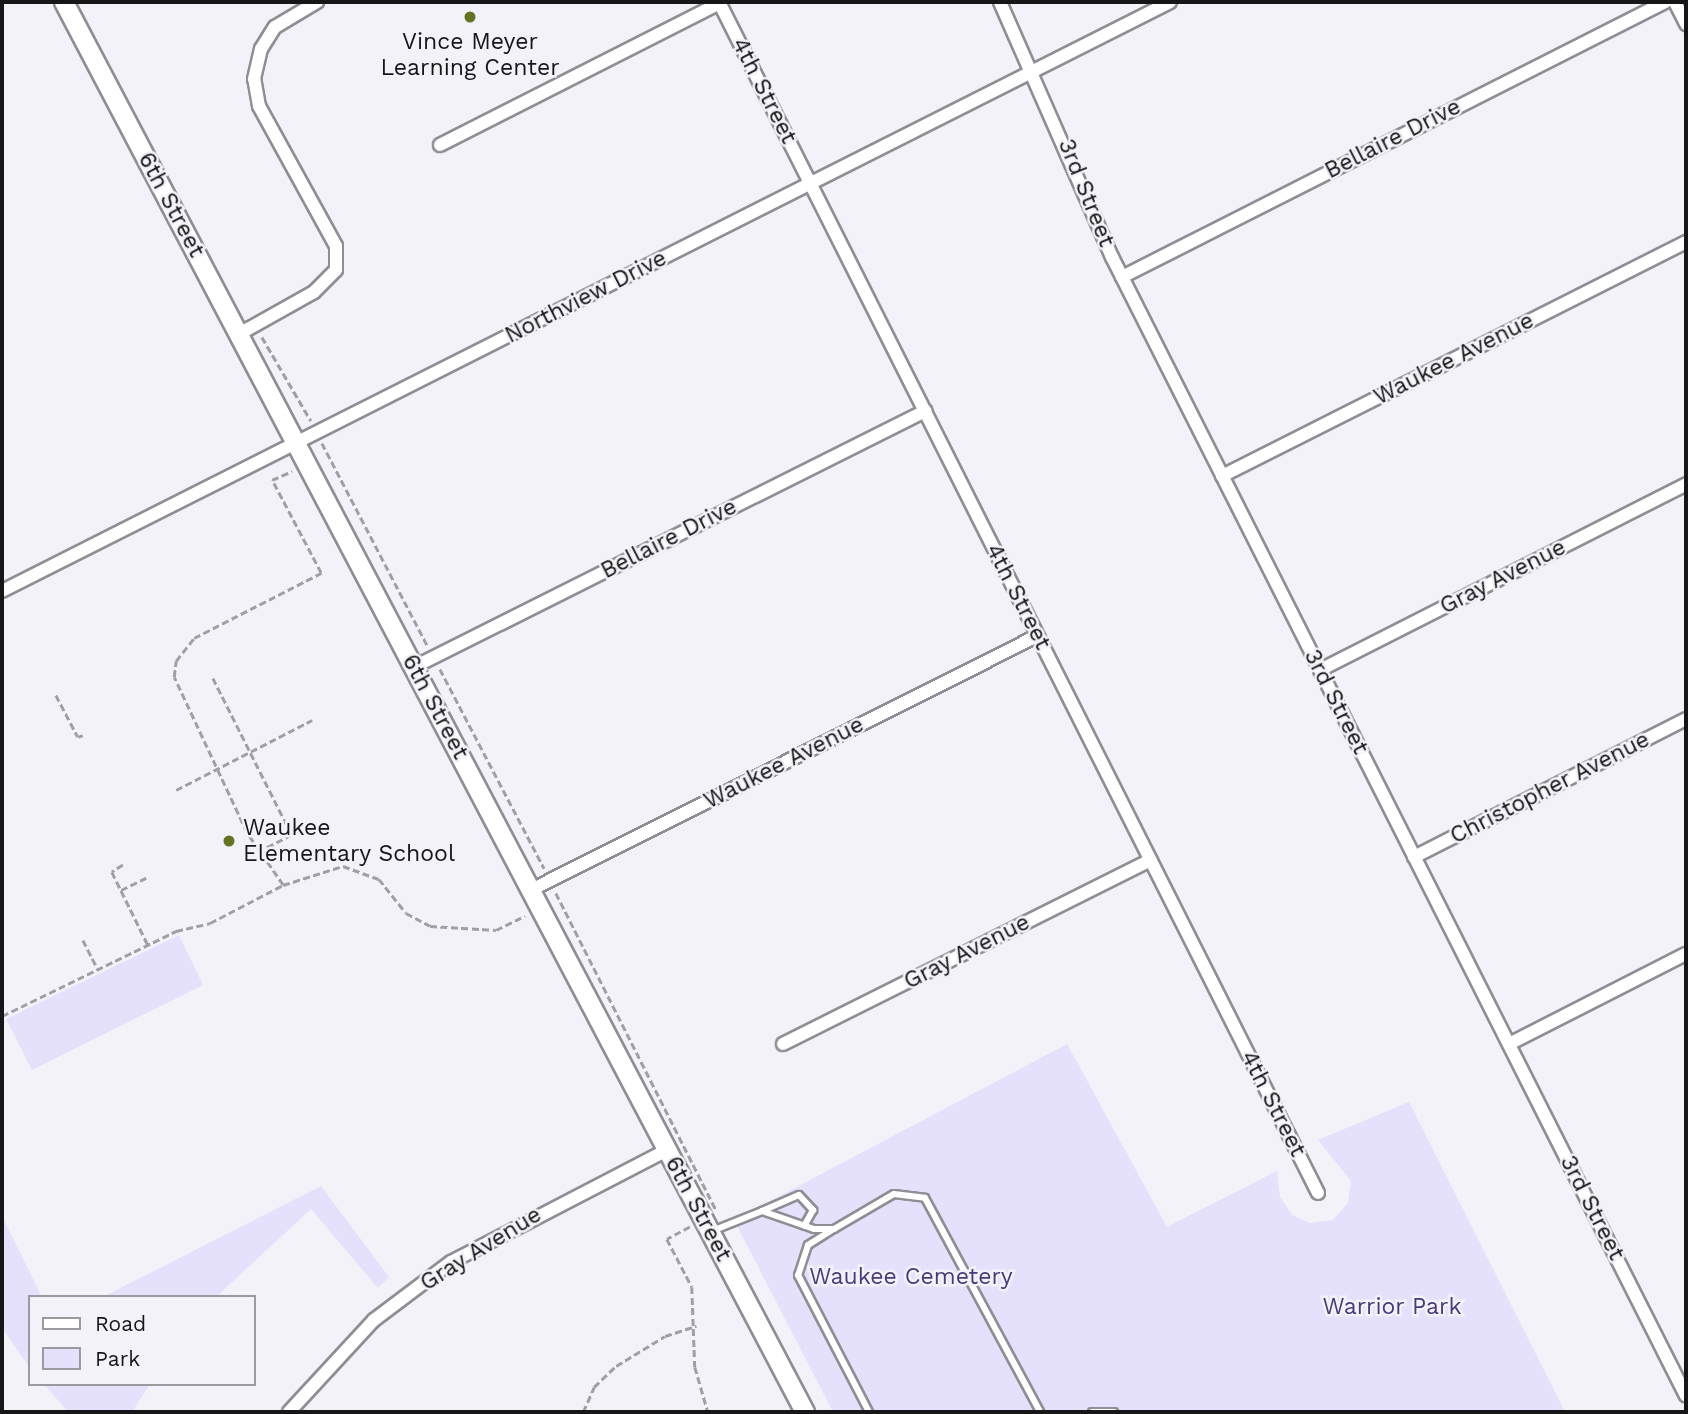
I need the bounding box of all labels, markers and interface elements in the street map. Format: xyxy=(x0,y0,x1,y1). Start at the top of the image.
marker: Vince Meyer Learning Center xyxy=(462,9,478,25)
place label: Vince Meyer Learning Center xyxy=(380,28,560,82)
street label: 4th Street xyxy=(726,34,802,148)
street label: Bellaire Drive xyxy=(1320,93,1466,185)
street label: 3rd Street xyxy=(1052,135,1120,251)
street label: 6th Street xyxy=(132,148,210,262)
street label: Northview Drive xyxy=(500,244,672,350)
street label: Waukee Avenue xyxy=(1369,307,1539,411)
street label: Bellaire Drive xyxy=(596,493,742,585)
street label: Gray Avenue xyxy=(1435,533,1571,621)
street label: 4th Street xyxy=(980,540,1056,654)
street label: 3rd Street xyxy=(1298,645,1374,759)
street label: 6th Street xyxy=(396,650,474,764)
street label: Waukee Avenue xyxy=(699,711,869,815)
street label: Christopher Avenue xyxy=(1445,725,1655,851)
place label: Waukee Elementary School xyxy=(243,814,455,868)
marker: Waukee Elementary School xyxy=(221,833,237,849)
street label: Gray Avenue xyxy=(899,908,1035,996)
street label: 4th Street xyxy=(1235,1047,1311,1161)
street label: 3rd Street xyxy=(1554,1151,1630,1265)
street label: 6th Street xyxy=(659,1152,737,1266)
street label: Gray Avenue xyxy=(415,1200,547,1298)
park label: Waukee Cemetery xyxy=(809,1263,1013,1291)
park label: Warrior Park xyxy=(1322,1293,1462,1321)
legend xyxy=(28,1295,256,1386)
text: Road xyxy=(95,1311,146,1336)
text: Park xyxy=(95,1346,140,1371)

